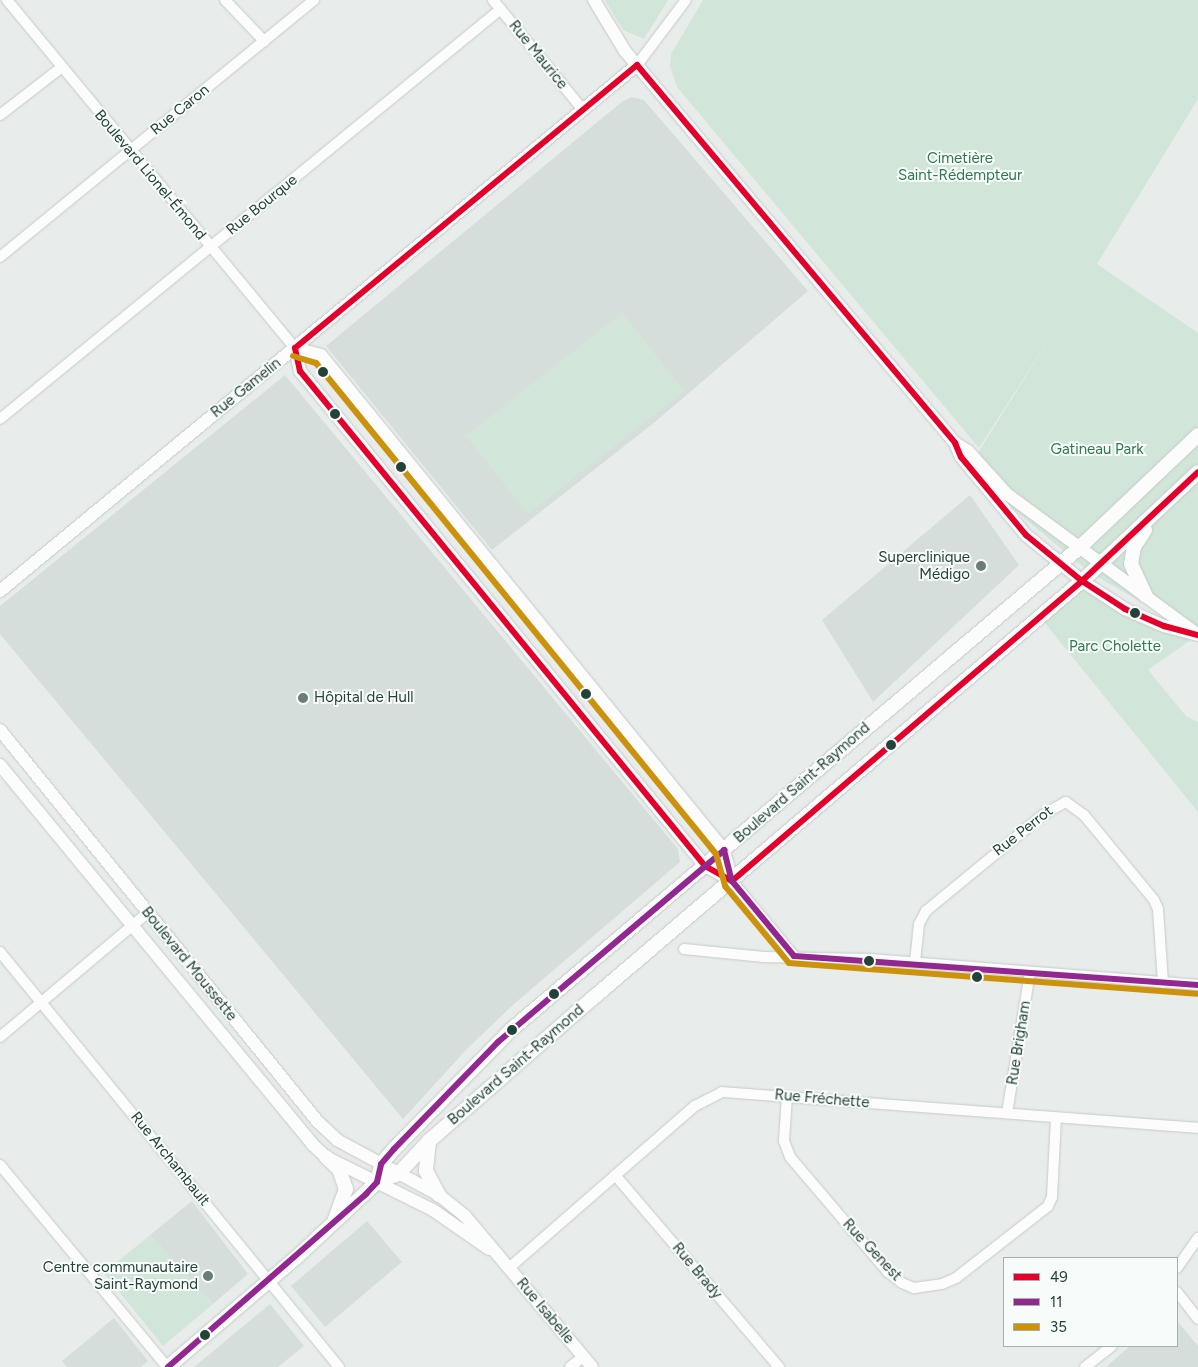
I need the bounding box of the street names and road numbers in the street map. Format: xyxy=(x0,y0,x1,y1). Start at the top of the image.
street label: Rue Maurice xyxy=(505,17,571,93)
street label: Rue Caron xyxy=(147,81,213,139)
street label: Boulevard Lionel-Émond xyxy=(90,106,210,244)
street label: Rue Bourque xyxy=(223,171,301,239)
street label: Rue Gamelin xyxy=(207,354,285,422)
street label: Boulevard Saint-Raymond xyxy=(730,719,874,847)
street label: Rue Perrot xyxy=(990,802,1056,860)
street label: Boulevard Moussette xyxy=(137,903,241,1025)
street label: Rue Brigham xyxy=(1003,1000,1035,1086)
street label: Boulevard Saint-Raymond xyxy=(444,1001,588,1129)
street label: Rue Fréchette xyxy=(774,1086,870,1112)
street label: Rue Archambault xyxy=(127,1108,213,1210)
street label: Rue Genest xyxy=(839,1215,905,1285)
street label: Rue Brady xyxy=(668,1239,726,1303)
street label: Rue Isabelle xyxy=(512,1275,578,1347)

